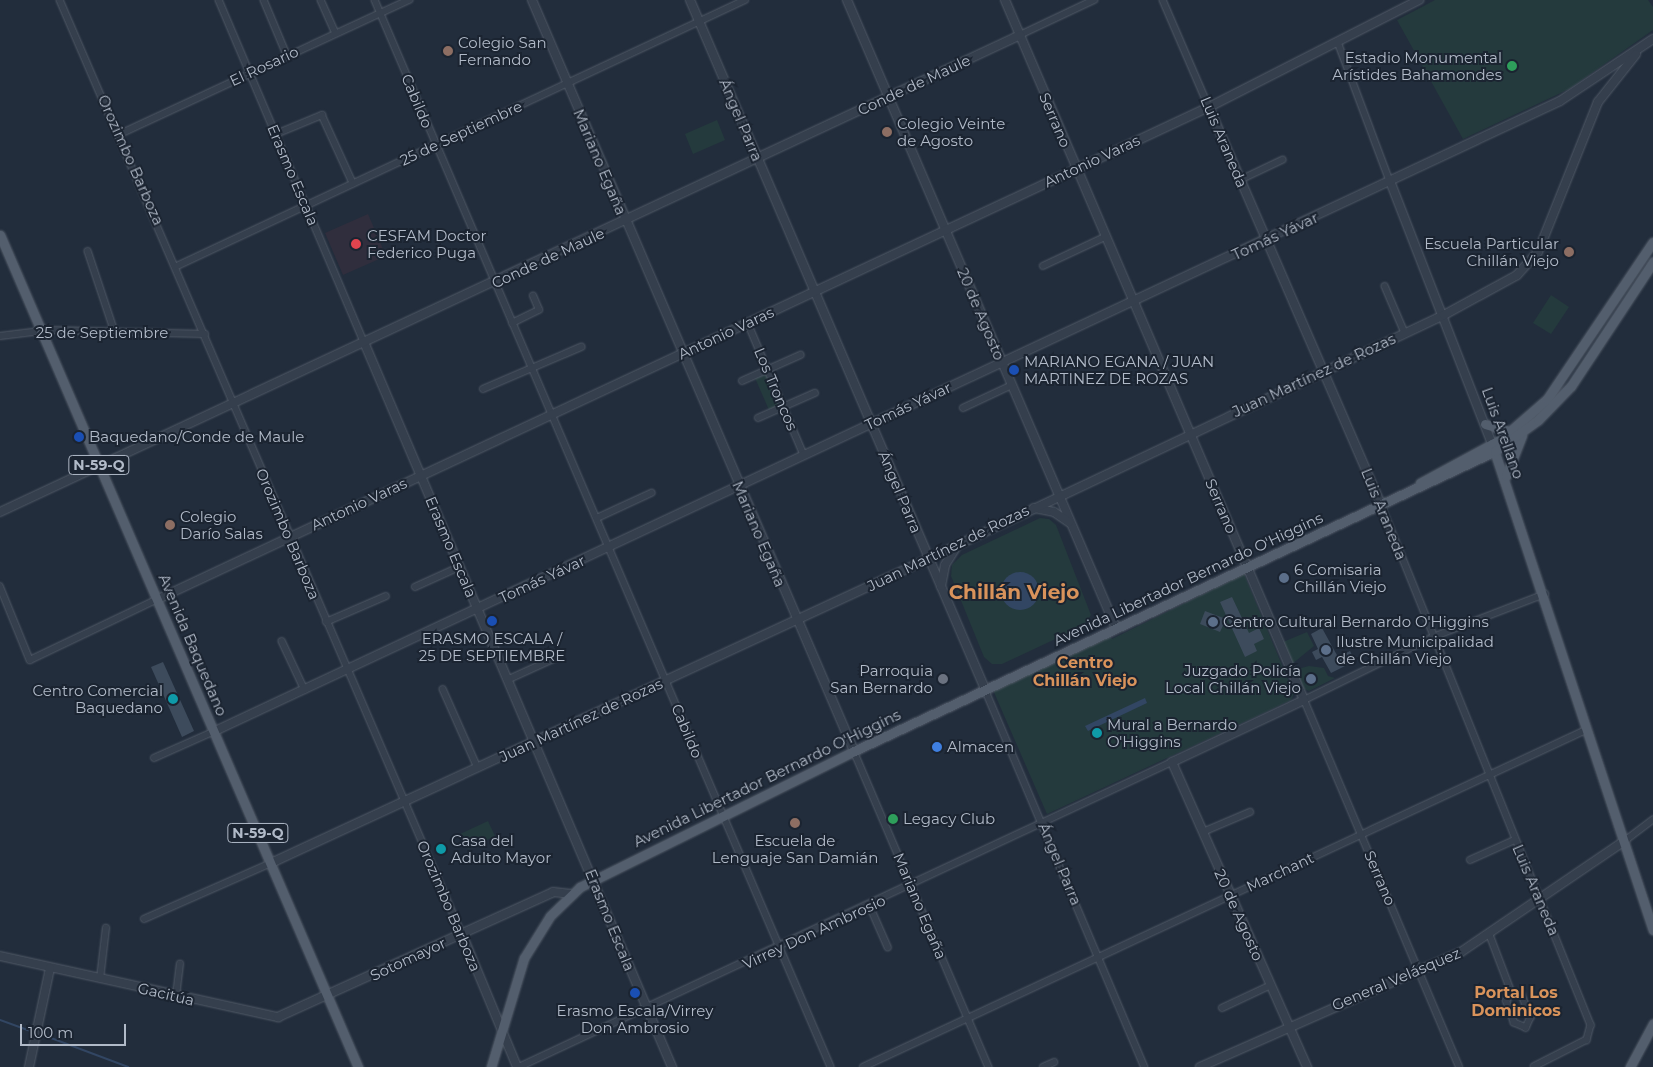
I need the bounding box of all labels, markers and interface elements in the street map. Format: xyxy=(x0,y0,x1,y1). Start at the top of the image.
place label: Colegio San Fernando xyxy=(458,33,547,68)
street label: El Rosario xyxy=(227,42,301,90)
marker: Colegio San Fernando xyxy=(442,45,454,57)
place label: Estadio Monumental Arístides Bahamondes xyxy=(1332,48,1502,83)
street label: Conde de Maule xyxy=(855,51,973,119)
marker: Estadio Monumental Arístides Bahamondes xyxy=(1506,60,1518,72)
street label: Cabildo xyxy=(398,71,436,131)
street label: Ángel Parra xyxy=(716,76,766,164)
street label: Serrano xyxy=(1035,90,1075,150)
street label: Orozimbo Barboza xyxy=(94,92,168,228)
street label: Luis Araneda xyxy=(1197,94,1251,190)
street label: 25 de Septiembre xyxy=(397,97,525,169)
street label: Mariano Egaña xyxy=(570,106,630,218)
place label: Colegio Veinte de Agosto xyxy=(897,114,1005,149)
street label: Erasmo Escala xyxy=(264,122,322,228)
marker: Colegio Veinte de Agosto xyxy=(881,126,893,138)
street label: Antonio Varas xyxy=(1041,131,1143,191)
street label: Tomás Yávar xyxy=(1229,208,1321,264)
street label: Conde de Maule xyxy=(489,224,607,292)
place label: CESFAM Doctor Federico Puga xyxy=(367,226,486,261)
place label: Escuela Particular Chillán Viejo xyxy=(1424,234,1559,269)
marker: CESFAM Doctor Federico Puga xyxy=(349,237,363,251)
marker: Escuela Particular Chillán Viejo xyxy=(1563,246,1575,258)
street label: 20 de Agosto xyxy=(953,265,1009,363)
street label: Antonio Varas xyxy=(675,303,777,363)
street label: 25 de Septiembre xyxy=(36,324,168,342)
street label: Juan Martínez de Rozas xyxy=(1230,329,1398,421)
street label: Los Troncos xyxy=(750,345,802,433)
place label: MARIANO EGANA / JUAN MARTINEZ DE ROZAS xyxy=(1024,352,1214,387)
marker: MARIANO EGANA / JUAN MARTINEZ DE ROZAS xyxy=(1008,364,1020,376)
street label: Tomás Yávar xyxy=(862,378,954,434)
street label: Luis Arellano xyxy=(1478,385,1528,481)
place label: Baquedano/Conde de Maule xyxy=(89,428,304,446)
marker: Baquedano/Conde de Maule xyxy=(73,431,85,443)
street label: Ángel Parra xyxy=(875,448,925,536)
road number: N-59-Q xyxy=(68,454,130,476)
street label: Orozimbo Barboza xyxy=(252,466,324,602)
street label: Luis Araneda xyxy=(1357,466,1411,562)
street label: Antonio Varas xyxy=(308,474,410,534)
street label: Serrano xyxy=(1201,476,1241,536)
street label: Mariano Egaña xyxy=(729,478,789,590)
street label: Erasmo Escala xyxy=(422,494,480,600)
street label: Juan Martínez de Rozas xyxy=(864,501,1032,595)
place label: Colegio Darío Salas xyxy=(180,507,263,542)
street label: Avenida Libertador Bernardo O'Higgins xyxy=(1050,508,1326,650)
marker: Colegio Darío Salas xyxy=(164,519,176,531)
street label: Tomás Yávar xyxy=(496,551,588,607)
place label: 6 Comisaria Chillán Viejo xyxy=(1294,560,1387,595)
street label: Avenida Baquedano xyxy=(155,571,231,719)
marker: 6 Comisaria Chillán Viejo xyxy=(1278,572,1290,584)
district label: Chillán Viejo xyxy=(949,580,1079,604)
place label: Centro Cultural Bernardo O'Higgins xyxy=(1223,613,1489,631)
marker: ERASMO ESCALA / 25 DE SEPTIEMBRE xyxy=(486,615,498,627)
marker: Centro Cultural Bernardo O'Higgins xyxy=(1207,616,1219,628)
place label: ERASMO ESCALA / 25 DE SEPTIEMBRE xyxy=(419,629,565,664)
place label: Ilustre Municipalidad de Chillán Viejo xyxy=(1336,632,1494,667)
marker: Ilustre Municipalidad de Chillán Viejo xyxy=(1320,644,1332,656)
district label: Centro Chillán Viejo xyxy=(1033,653,1137,691)
place label: Parroquia San Bernardo xyxy=(830,661,933,696)
place label: Juzgado Policía Local Chillán Viejo xyxy=(1165,661,1301,696)
marker: Parroquia San Bernardo xyxy=(937,673,949,685)
marker: Juzgado Policía Local Chillán Viejo xyxy=(1305,673,1317,685)
street label: Juan Martínez de Rozas xyxy=(497,674,665,766)
place label: Centro Comercial Baquedano xyxy=(33,681,163,716)
marker: Centro Comercial Baquedano xyxy=(167,693,179,705)
street label: Cabildo xyxy=(668,701,706,761)
street label: Avenida Libertador Bernardo O'Higgins xyxy=(630,705,904,851)
place label: Mural a Bernardo O'Higgins xyxy=(1107,715,1237,750)
marker: Mural a Bernardo O'Higgins xyxy=(1091,727,1103,739)
place label: Almacen xyxy=(947,738,1014,756)
marker: Almacen xyxy=(931,741,943,753)
place label: Legacy Club xyxy=(903,810,995,828)
marker: Legacy Club xyxy=(887,813,899,825)
marker: Escuela de Lenguaje San Damián xyxy=(789,817,801,829)
street label: Ángel Parra xyxy=(1035,820,1085,908)
road number: N-59-Q xyxy=(227,821,289,844)
place label: Casa del Adulto Mayor xyxy=(451,831,551,866)
place label: Escuela de Lenguaje San Damián xyxy=(712,831,878,866)
street label: Orozimbo Barboza xyxy=(413,838,485,974)
street label: Luis Araneda xyxy=(1509,842,1563,938)
marker: Casa del Adulto Mayor xyxy=(435,843,447,855)
street label: Serrano xyxy=(1360,848,1400,908)
street label: Marchant xyxy=(1243,849,1317,895)
street label: Mariano Egaña xyxy=(890,850,950,962)
street label: Erasmo Escala xyxy=(581,866,639,974)
street label: 20 de Agosto xyxy=(1211,866,1267,964)
street label: Virrey Don Ambrosio xyxy=(740,891,888,973)
street label: Sotomayor xyxy=(367,934,449,984)
street label: General Velásquez xyxy=(1329,944,1463,1014)
street label: Gacitúa xyxy=(136,979,196,1009)
district label: Portal Los Dominicos xyxy=(1471,983,1561,1021)
marker: Erasmo Escala/Virrey Don Ambrosio xyxy=(629,987,641,999)
place label: Erasmo Escala/Virrey Don Ambrosio xyxy=(557,1001,713,1036)
scale bar xyxy=(22,1014,129,1046)
text: 100 m xyxy=(28,1023,73,1042)

